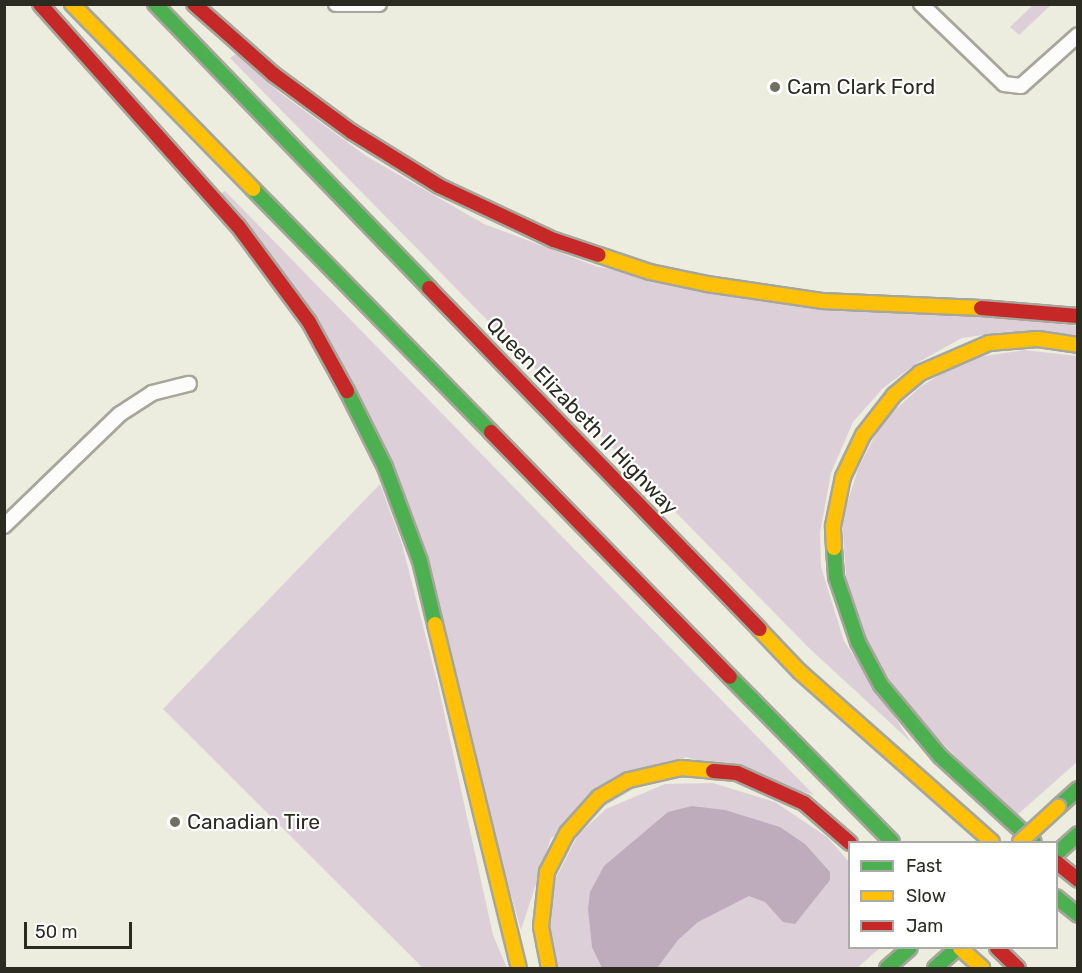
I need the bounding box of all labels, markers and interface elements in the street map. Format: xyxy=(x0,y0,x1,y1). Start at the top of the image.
place label: Cam Clark Ford xyxy=(787,74,935,100)
marker: Cam Clark Ford xyxy=(768,80,782,94)
street label: Queen Elizabeth II Highway xyxy=(481,312,683,520)
place label: Canadian Tire xyxy=(187,809,321,835)
marker: Canadian Tire xyxy=(168,815,182,829)
legend xyxy=(848,841,1058,949)
text: Fast xyxy=(906,855,942,877)
text: Slow xyxy=(906,885,946,907)
scale bar xyxy=(27,910,135,948)
text: Jam xyxy=(906,915,943,937)
text: 50 m xyxy=(35,921,78,943)

